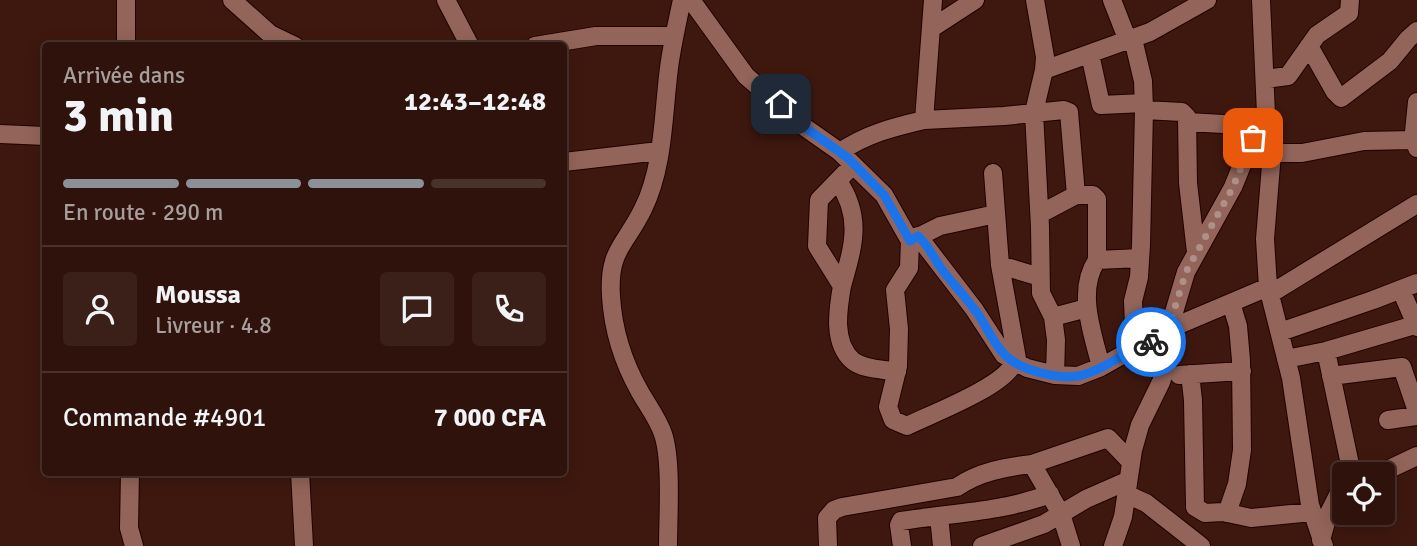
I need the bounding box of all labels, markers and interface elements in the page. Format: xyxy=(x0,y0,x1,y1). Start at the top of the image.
text: Arrivée dans xyxy=(63,61,185,90)
pin xyxy=(751,74,811,134)
icon: home xyxy=(762,85,800,123)
text: 12:43–12:48 xyxy=(404,86,546,118)
text: 3 min xyxy=(63,88,174,144)
pin xyxy=(1223,108,1283,168)
icon: bag xyxy=(1234,119,1272,157)
text: En route · 290 m xyxy=(63,198,223,227)
button: person xyxy=(63,272,137,346)
button: chat xyxy=(380,272,454,346)
button: phone xyxy=(472,272,546,346)
text: Moussa xyxy=(155,279,241,311)
courier xyxy=(1116,307,1186,377)
text: Livreur · 4.8 xyxy=(155,311,272,340)
icon: bike xyxy=(1132,323,1170,361)
text: Commande #4901 xyxy=(63,402,266,434)
text: 7 000 CFA xyxy=(434,402,546,434)
map controls xyxy=(1332,462,1395,525)
button: locate xyxy=(1332,462,1395,525)

